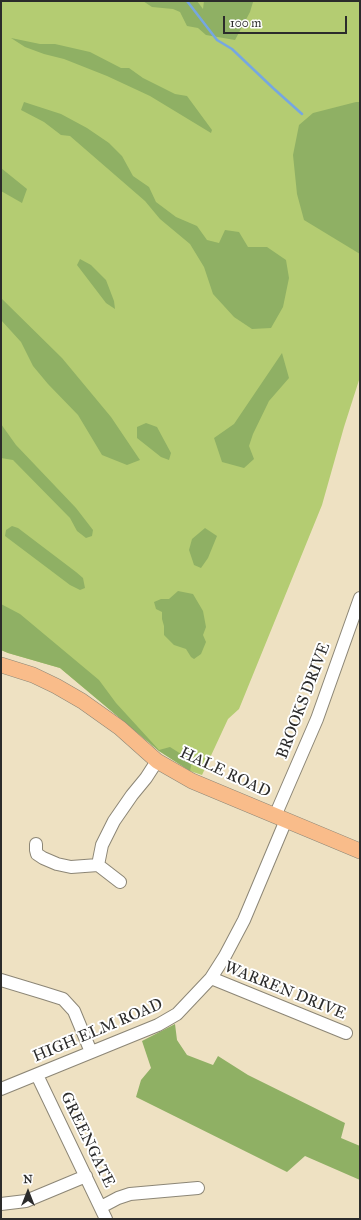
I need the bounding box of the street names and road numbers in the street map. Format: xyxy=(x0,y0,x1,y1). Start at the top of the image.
street label: BROOKS DRIVE xyxy=(273,640,335,762)
street label: HALE ROAD xyxy=(177,744,273,802)
street label: WARREN DRIVE xyxy=(221,958,349,1024)
street label: HIGH ELM ROAD xyxy=(30,995,166,1067)
street label: GREENGATE xyxy=(56,1089,118,1191)

